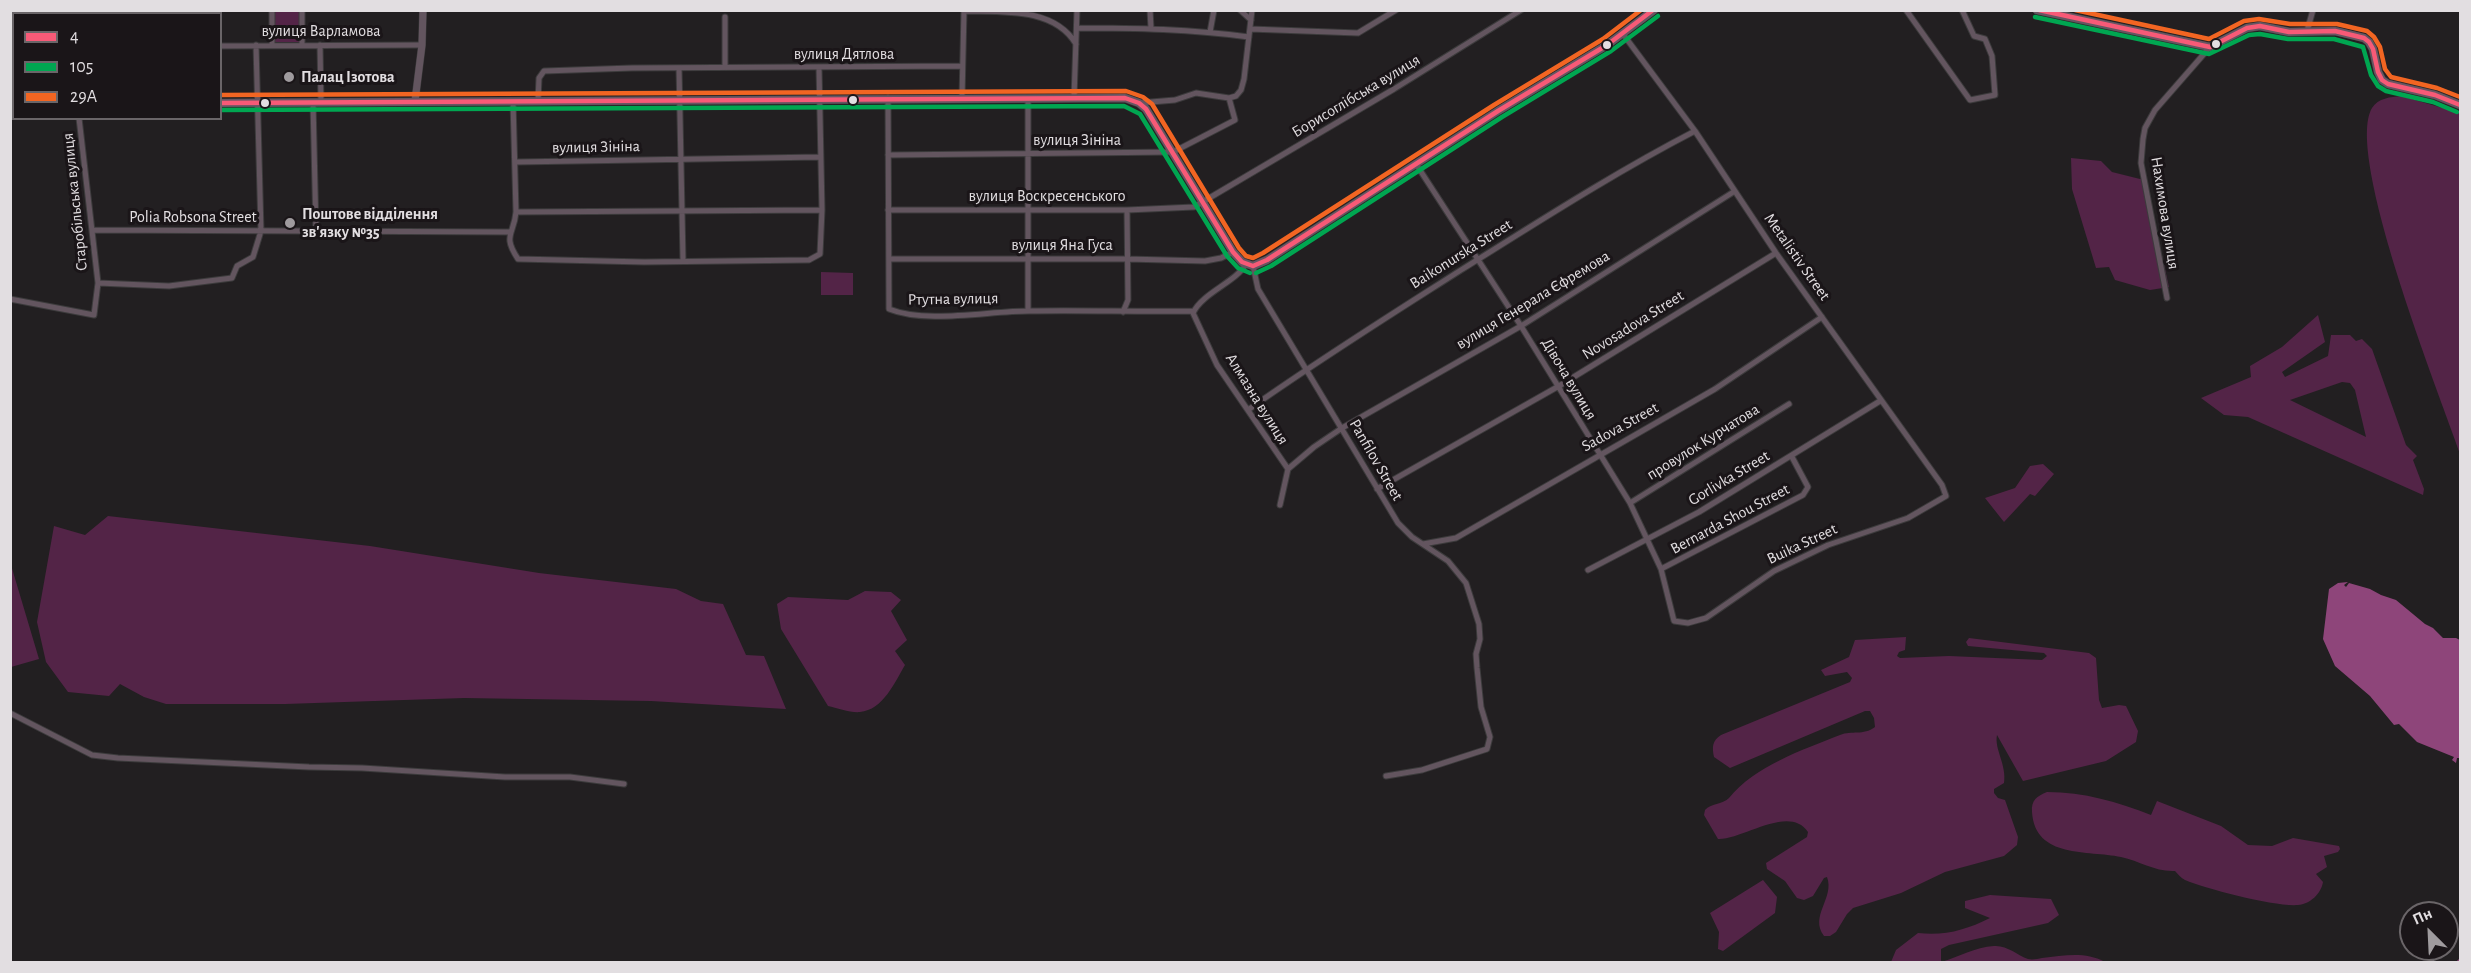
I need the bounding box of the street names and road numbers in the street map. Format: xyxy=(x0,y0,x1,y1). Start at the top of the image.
street label: вулиця Варламова xyxy=(261,21,381,41)
street label: вулиця Дятлова xyxy=(794,44,894,64)
street label: Борисоглібська вулиця xyxy=(1288,50,1424,142)
street label: вулиця Зініна xyxy=(1033,130,1121,150)
street label: Старобільська вулиця xyxy=(58,132,92,272)
street label: вулиця Зініна xyxy=(552,137,640,157)
street label: Нахимова вулиця xyxy=(2147,155,2183,271)
street label: вулиця Воскресенського xyxy=(969,186,1125,206)
street label: Polia Robsona Street xyxy=(129,207,257,227)
street label: Metalistiv Street xyxy=(1760,210,1834,304)
street label: Baikonurska Street xyxy=(1406,215,1516,293)
street label: вулиця Яна Гуса xyxy=(1011,235,1113,255)
street label: вулиця Генерала Єфремова xyxy=(1453,246,1613,354)
street label: Novosadova Street xyxy=(1579,286,1687,364)
street label: Ртутна вулиця xyxy=(907,289,999,309)
street label: Дівоча вулиця xyxy=(1537,335,1601,423)
street label: Алмазна вулиця xyxy=(1221,350,1293,448)
street label: Sadova Street xyxy=(1578,398,1662,456)
street label: провулок Курчатова xyxy=(1643,400,1763,484)
street label: Panfilov Street xyxy=(1345,416,1407,504)
street label: Gorlivka Street xyxy=(1685,446,1773,510)
street label: Bernarda Shou Street xyxy=(1667,480,1793,558)
street label: Buika Street xyxy=(1764,519,1840,569)

